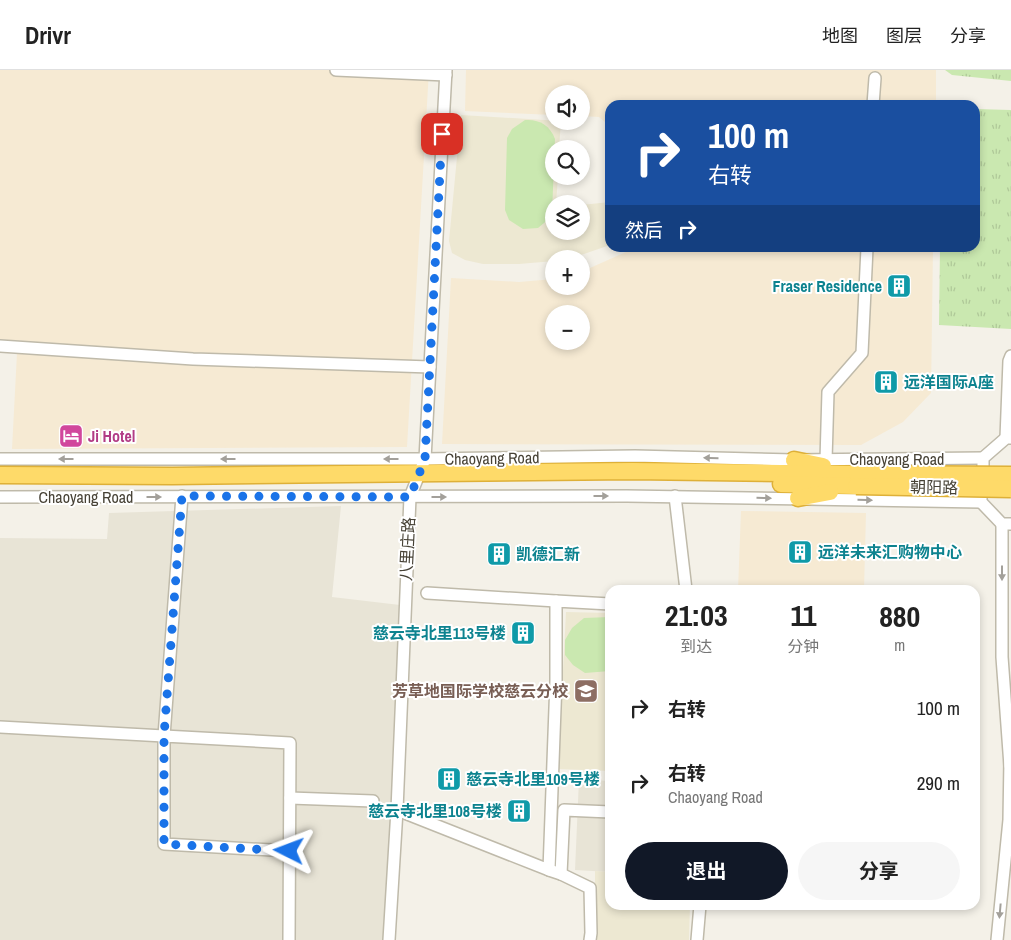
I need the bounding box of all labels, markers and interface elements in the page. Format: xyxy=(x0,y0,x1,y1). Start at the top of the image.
text: Drivr xyxy=(25,19,71,51)
text: 地图 xyxy=(822,23,858,48)
text: 图层 xyxy=(886,23,922,48)
text: 分享 xyxy=(950,23,986,48)
map controls xyxy=(545,85,590,350)
button: sound xyxy=(545,85,590,130)
text: 100 m xyxy=(708,112,789,159)
pin xyxy=(421,113,463,155)
icon: arrive xyxy=(428,120,456,148)
icon: right xyxy=(625,120,690,185)
button: search xyxy=(545,140,590,185)
text: 右转 xyxy=(708,160,752,190)
button: layers xyxy=(545,195,590,240)
icon: right xyxy=(673,215,701,243)
text: 然后 xyxy=(625,217,663,243)
button: + xyxy=(545,250,590,295)
building icon: Fraser Residence xyxy=(886,273,912,299)
place label: Fraser Residence xyxy=(773,275,882,297)
button: − xyxy=(545,305,590,350)
building icon: 远洋国际A座 xyxy=(873,369,899,395)
place label: 远洋国际A座 xyxy=(904,371,993,393)
hotel icon: Ji Hotel xyxy=(58,423,84,449)
place label: Ji Hotel xyxy=(88,425,135,447)
street label: Chaoyang Road xyxy=(444,446,540,470)
street label: Chaoyang Road xyxy=(850,448,944,470)
one-way arrow xyxy=(702,454,718,462)
one-way arrow xyxy=(57,455,73,463)
one-way arrow xyxy=(220,455,236,463)
one-way arrow xyxy=(382,455,398,463)
street label: 朝阳路 xyxy=(910,476,958,498)
street label: Chaoyang Road xyxy=(39,486,133,508)
one-way arrow xyxy=(593,492,609,500)
one-way arrow xyxy=(146,493,162,501)
one-way arrow xyxy=(431,493,447,501)
one-way arrow xyxy=(756,494,772,502)
one-way arrow xyxy=(857,496,873,504)
street label: 八里庄路 xyxy=(394,516,420,582)
building icon: 远洋未来汇购物中心 xyxy=(787,539,813,565)
building icon: 凯德汇新 xyxy=(486,541,512,567)
place label: 远洋未来汇购物中心 xyxy=(818,541,962,563)
place label: 凯德汇新 xyxy=(516,543,580,565)
one-way arrow xyxy=(998,565,1006,581)
text: 21:03 xyxy=(665,595,728,635)
text: 11 xyxy=(790,595,816,635)
text: 880 xyxy=(879,596,920,636)
building icon: 慈云寺北里113号楼 xyxy=(510,620,536,646)
place label: 慈云寺北里113号楼 xyxy=(373,622,506,644)
text: m xyxy=(894,634,905,656)
text: 到达 xyxy=(680,635,712,657)
text: 分钟 xyxy=(787,635,819,657)
school or university icon: 芳草地国际学校慈云分校 xyxy=(573,678,599,704)
place label: 芳草地国际学校慈云分校 xyxy=(392,680,569,702)
icon: right xyxy=(625,694,653,722)
text: 100 m xyxy=(917,695,960,721)
text: 右转 xyxy=(668,696,706,722)
text: 右转 xyxy=(668,760,706,786)
building icon: 慈云寺北里109号楼 xyxy=(436,766,462,792)
place label: 慈云寺北里109号楼 xyxy=(466,768,600,790)
icon: right xyxy=(625,769,653,797)
text: 290 m xyxy=(917,770,960,796)
text: Chaoyang Road xyxy=(668,786,763,808)
building icon: 慈云寺北里108号楼 xyxy=(506,798,532,824)
place label: 慈云寺北里108号楼 xyxy=(368,800,502,822)
position arrow xyxy=(262,824,314,876)
button: 退出 xyxy=(625,842,788,900)
button: 分享 xyxy=(798,842,960,900)
one-way arrow xyxy=(996,903,1004,919)

